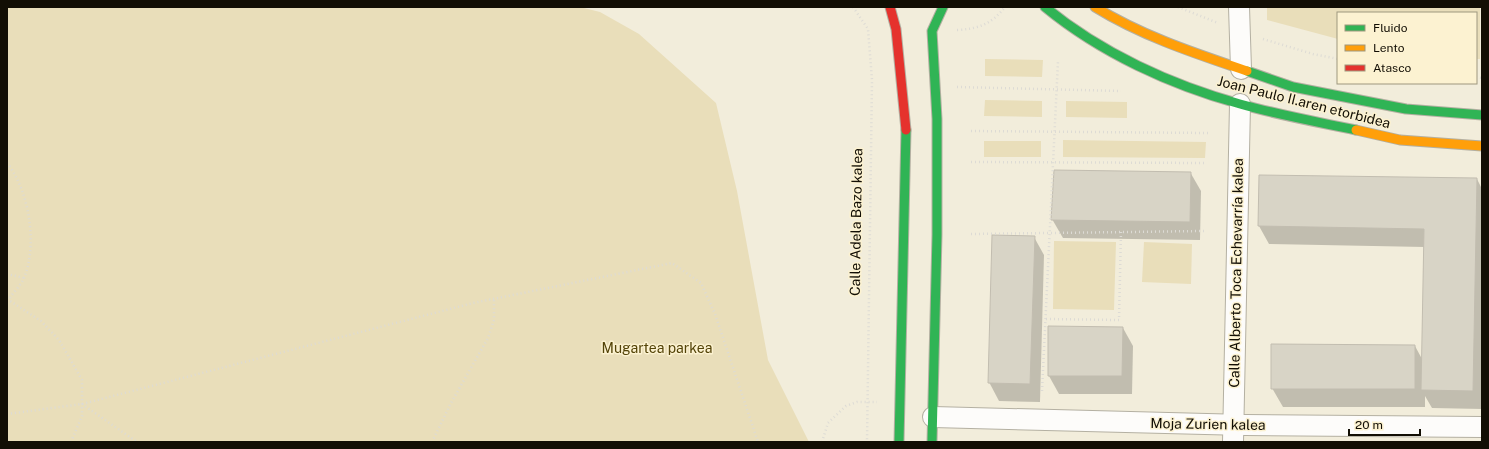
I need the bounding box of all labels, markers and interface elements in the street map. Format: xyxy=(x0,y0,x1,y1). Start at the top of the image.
legend xyxy=(1337,12,1477,84)
text: Fluido xyxy=(1373,21,1408,35)
text: Lento xyxy=(1373,41,1405,55)
text: Atasco xyxy=(1373,61,1412,75)
street label: Joan Paulo II.aren etorbidea xyxy=(1216,73,1392,131)
street label: Calle Adela Bazo kalea xyxy=(847,148,865,296)
street label: Calle Alberto Toca Echevarría kalea xyxy=(1226,158,1246,388)
park label: Mugartea parkea xyxy=(602,340,712,356)
scale bar xyxy=(1349,411,1420,437)
street label: Moja Zurien kalea xyxy=(1150,415,1266,433)
text: 20 m xyxy=(1355,418,1383,432)

